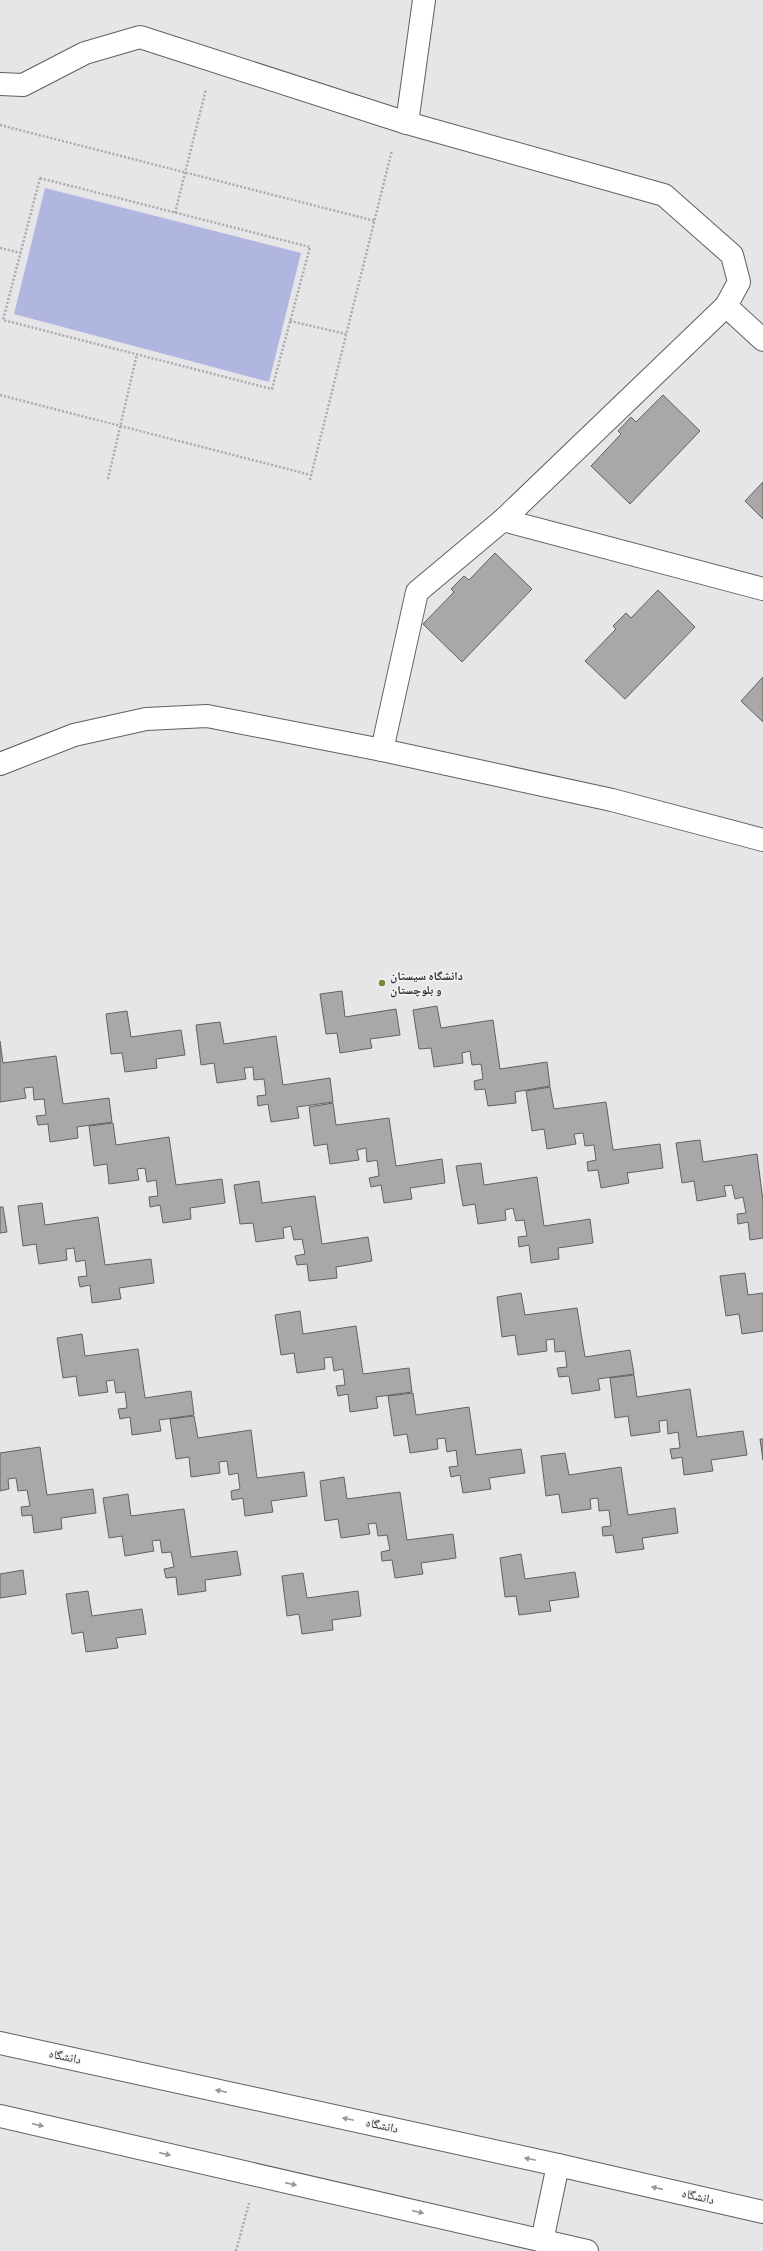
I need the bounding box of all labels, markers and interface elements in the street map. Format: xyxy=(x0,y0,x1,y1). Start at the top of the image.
place label: دانشگاه سیستان و بلوچستان xyxy=(390,968,463,999)
marker: دانشگاه سیستان و بلوچستان xyxy=(377,978,387,988)
street label: دانشگاه xyxy=(47,2045,83,2069)
one-way arrow xyxy=(215,2088,227,2094)
street label: دانشگاه xyxy=(364,2114,400,2138)
one-way arrow xyxy=(342,2116,354,2122)
one-way arrow xyxy=(32,2123,44,2129)
one-way arrow xyxy=(158,2152,171,2158)
one-way arrow xyxy=(524,2155,536,2161)
one-way arrow xyxy=(285,2181,298,2187)
one-way arrow xyxy=(651,2184,663,2190)
street label: دانشگاه xyxy=(680,2185,716,2209)
one-way arrow xyxy=(412,2210,424,2216)

